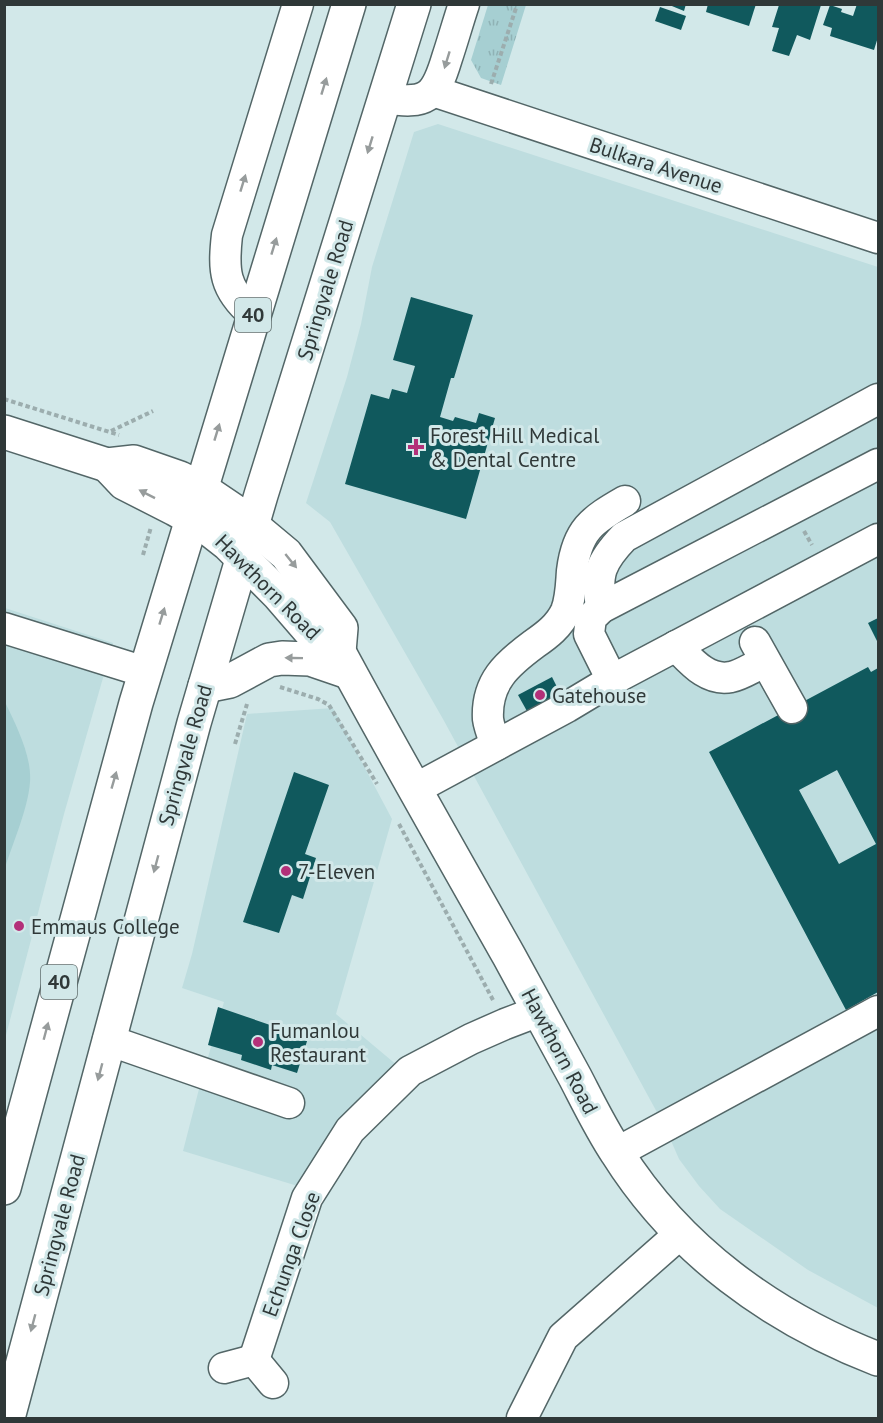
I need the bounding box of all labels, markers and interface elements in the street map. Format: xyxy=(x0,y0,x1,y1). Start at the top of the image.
one-way arrow xyxy=(441,51,451,69)
one-way arrow xyxy=(320,77,329,95)
street label: Bulkara Avenue xyxy=(586,131,726,199)
one-way arrow xyxy=(365,136,374,154)
one-way arrow xyxy=(239,174,248,192)
street label: Springvale Road xyxy=(291,217,359,363)
one-way arrow xyxy=(270,236,279,254)
road number: 40 xyxy=(235,298,271,332)
place label: Forest Hill Medical & Dental Centre xyxy=(430,422,599,473)
one-way arrow xyxy=(213,423,222,441)
marker: Forest Hill Medical & Dental Centre xyxy=(407,438,425,456)
one-way arrow xyxy=(138,490,155,499)
street label: Hawthorn Road xyxy=(209,528,327,646)
one-way arrow xyxy=(285,553,298,569)
one-way arrow xyxy=(158,607,167,625)
one-way arrow xyxy=(284,653,303,663)
street label: Springvale Road xyxy=(152,681,218,829)
place label: Gatehouse xyxy=(552,682,646,709)
marker: Gatehouse xyxy=(533,688,547,702)
one-way arrow xyxy=(110,771,119,789)
one-way arrow xyxy=(150,854,160,873)
place label: 7-Eleven xyxy=(298,858,375,885)
marker: 7-Eleven xyxy=(279,864,293,878)
place label: Emmaus College xyxy=(31,913,180,940)
marker: Emmaus College xyxy=(12,919,26,933)
road number: 40 xyxy=(41,965,77,999)
street label: Hawthorn Road xyxy=(516,984,604,1118)
place label: Fumanlou Restaurant xyxy=(270,1017,366,1068)
one-way arrow xyxy=(42,1022,52,1040)
marker: Fumanlou Restaurant xyxy=(251,1035,265,1049)
one-way arrow xyxy=(95,1063,104,1081)
street label: Springvale Road xyxy=(27,1151,91,1299)
street label: Echunga Close xyxy=(256,1188,326,1320)
one-way arrow xyxy=(28,1314,37,1332)

